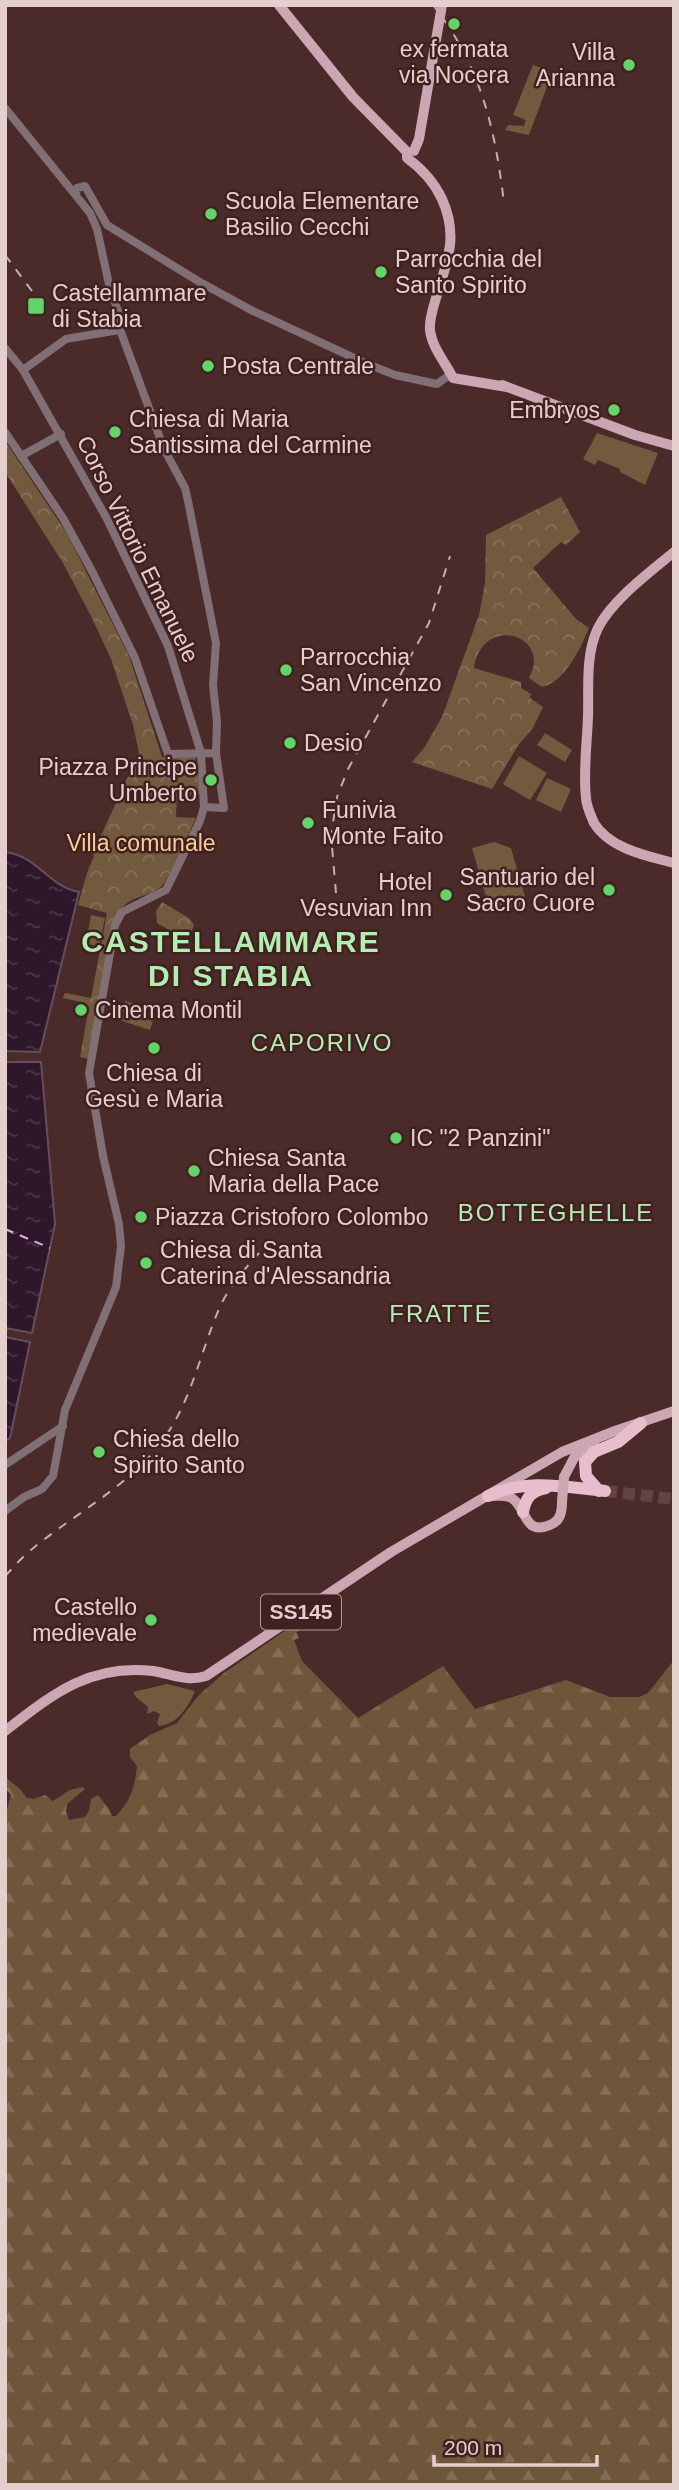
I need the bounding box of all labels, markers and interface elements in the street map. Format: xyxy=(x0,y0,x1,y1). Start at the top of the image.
marker: ex fermata via Nocera xyxy=(446,16,462,32)
place label: ex fermata via Nocera xyxy=(399,36,509,88)
place label: Villa Arianna xyxy=(536,39,615,91)
marker: Villa Arianna xyxy=(621,57,637,73)
place label: Scuola Elementare Basilio Cecchi xyxy=(225,188,419,240)
marker: Scuola Elementare Basilio Cecchi xyxy=(203,206,219,222)
place label: Parrocchia del Santo Spirito xyxy=(395,246,542,298)
marker: Parrocchia del Santo Spirito xyxy=(373,264,389,280)
place label: Castellammare di Stabia xyxy=(52,280,207,332)
marker: Castellammare di Stabia xyxy=(26,296,46,316)
place label: Posta Centrale xyxy=(222,353,374,379)
marker: Posta Centrale xyxy=(200,358,216,374)
place label: Embryos xyxy=(509,397,600,423)
marker: Embryos xyxy=(606,402,622,418)
place label: Chiesa di Maria Santissima del Carmine xyxy=(129,406,372,458)
marker: Chiesa di Maria Santissima del Carmine xyxy=(107,424,123,440)
street label: Corso Vittorio Emanuele xyxy=(72,431,204,667)
place label: Parrocchia San Vincenzo xyxy=(300,644,442,696)
marker: Parrocchia San Vincenzo xyxy=(278,662,294,678)
place label: Desio xyxy=(304,730,363,756)
marker: Desio xyxy=(282,735,298,751)
place label: Piazza Principe Umberto xyxy=(38,754,197,806)
marker: Piazza Principe Umberto xyxy=(203,772,219,788)
place label: Funivia Monte Faito xyxy=(322,797,443,849)
marker: Funivia Monte Faito xyxy=(300,815,316,831)
park label: Villa comunale xyxy=(66,830,216,856)
place label: Santuario del Sacro Cuore xyxy=(459,864,595,916)
place label: Hotel Vesuvian Inn xyxy=(300,869,432,921)
marker: Santuario del Sacro Cuore xyxy=(601,882,617,898)
marker: Hotel Vesuvian Inn xyxy=(438,887,454,903)
district label: CASTELLAMMARE DI STABIA xyxy=(81,925,381,992)
place label: Cinema Montil xyxy=(95,997,242,1023)
marker: Cinema Montil xyxy=(73,1002,89,1018)
district label: CAPORIVO xyxy=(251,1029,393,1056)
marker: Chiesa di Gesù e Maria xyxy=(146,1040,162,1056)
place label: Chiesa di Gesù e Maria xyxy=(85,1060,223,1112)
place label: IC "2 Panzini" xyxy=(410,1125,550,1151)
marker: IC "2 Panzini" xyxy=(388,1130,404,1146)
place label: Chiesa Santa Maria della Pace xyxy=(208,1145,379,1197)
marker: Chiesa Santa Maria della Pace xyxy=(186,1163,202,1179)
district label: BOTTEGHELLE xyxy=(458,1199,654,1226)
place label: Piazza Cristoforo Colombo xyxy=(155,1204,429,1230)
marker: Piazza Cristoforo Colombo xyxy=(133,1209,149,1225)
place label: Chiesa di Santa Caterina d'Alessandria xyxy=(160,1237,391,1289)
marker: Chiesa di Santa Caterina d'Alessandria xyxy=(138,1255,154,1271)
district label: FRATTE xyxy=(389,1300,493,1327)
place label: Chiesa dello Spirito Santo xyxy=(113,1426,245,1478)
marker: Chiesa dello Spirito Santo xyxy=(91,1444,107,1460)
place label: Castello medievale xyxy=(32,1594,137,1646)
road number: SS145 xyxy=(261,1594,341,1630)
marker: Castello medievale xyxy=(143,1612,159,1628)
scale bar xyxy=(434,2424,597,2468)
text: 200 m xyxy=(444,2436,502,2459)

